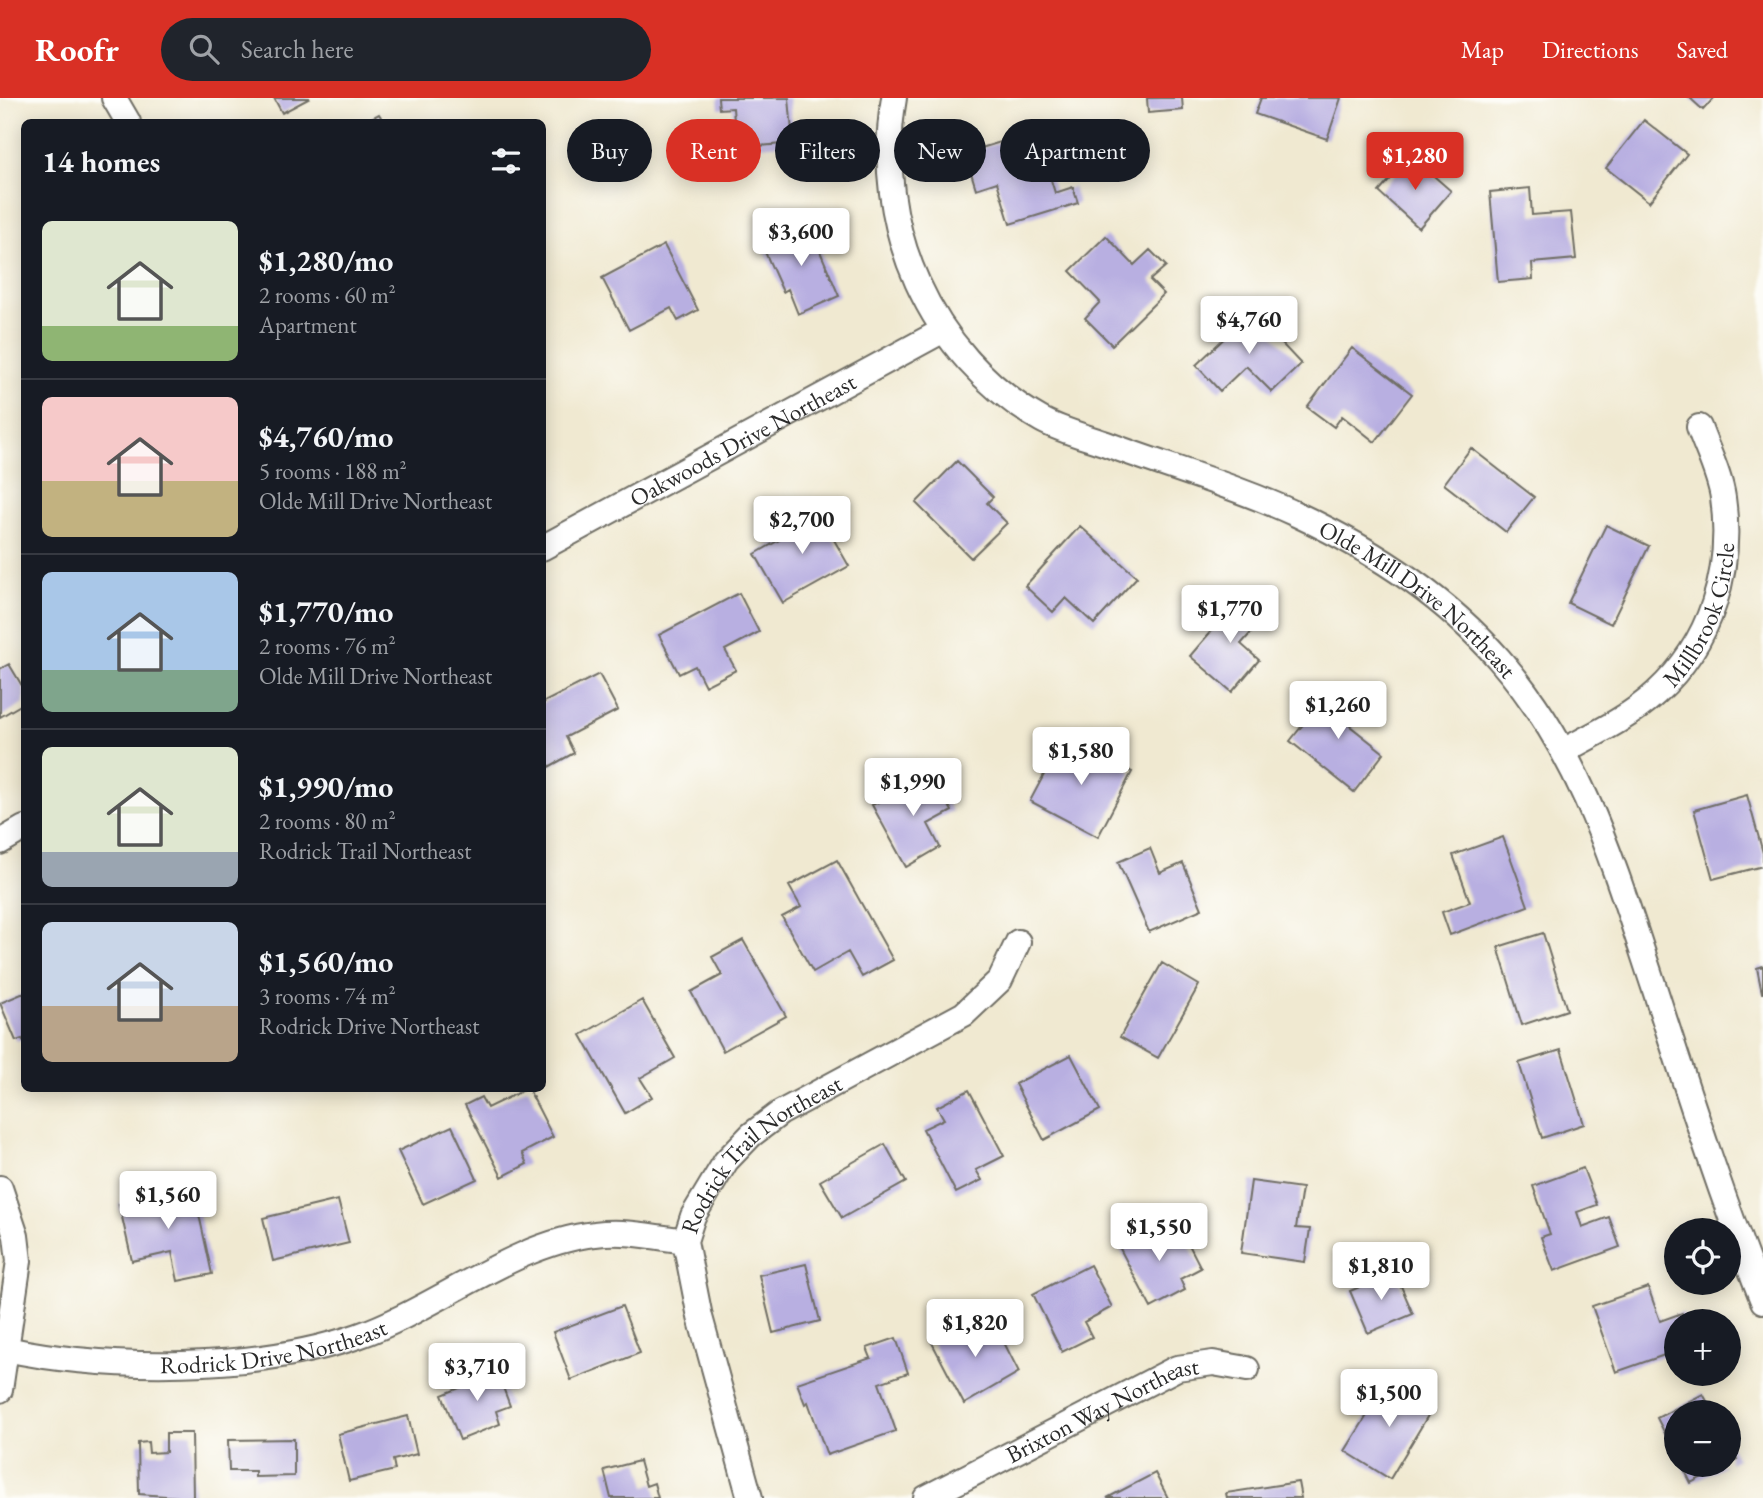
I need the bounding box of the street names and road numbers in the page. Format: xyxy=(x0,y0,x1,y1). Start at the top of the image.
street label: Oakwoods Drive Northeast xyxy=(624,365,861,513)
street label: Olde Mill Drive Northeast xyxy=(1314,512,1524,685)
street label: Millbrook Circle xyxy=(1655,542,1741,693)
street label: Rodrick Trail Northeast xyxy=(673,1067,847,1237)
street label: Rodrick Drive Northeast xyxy=(160,1311,392,1380)
street label: Brixton Way Northeast xyxy=(1000,1350,1201,1470)

